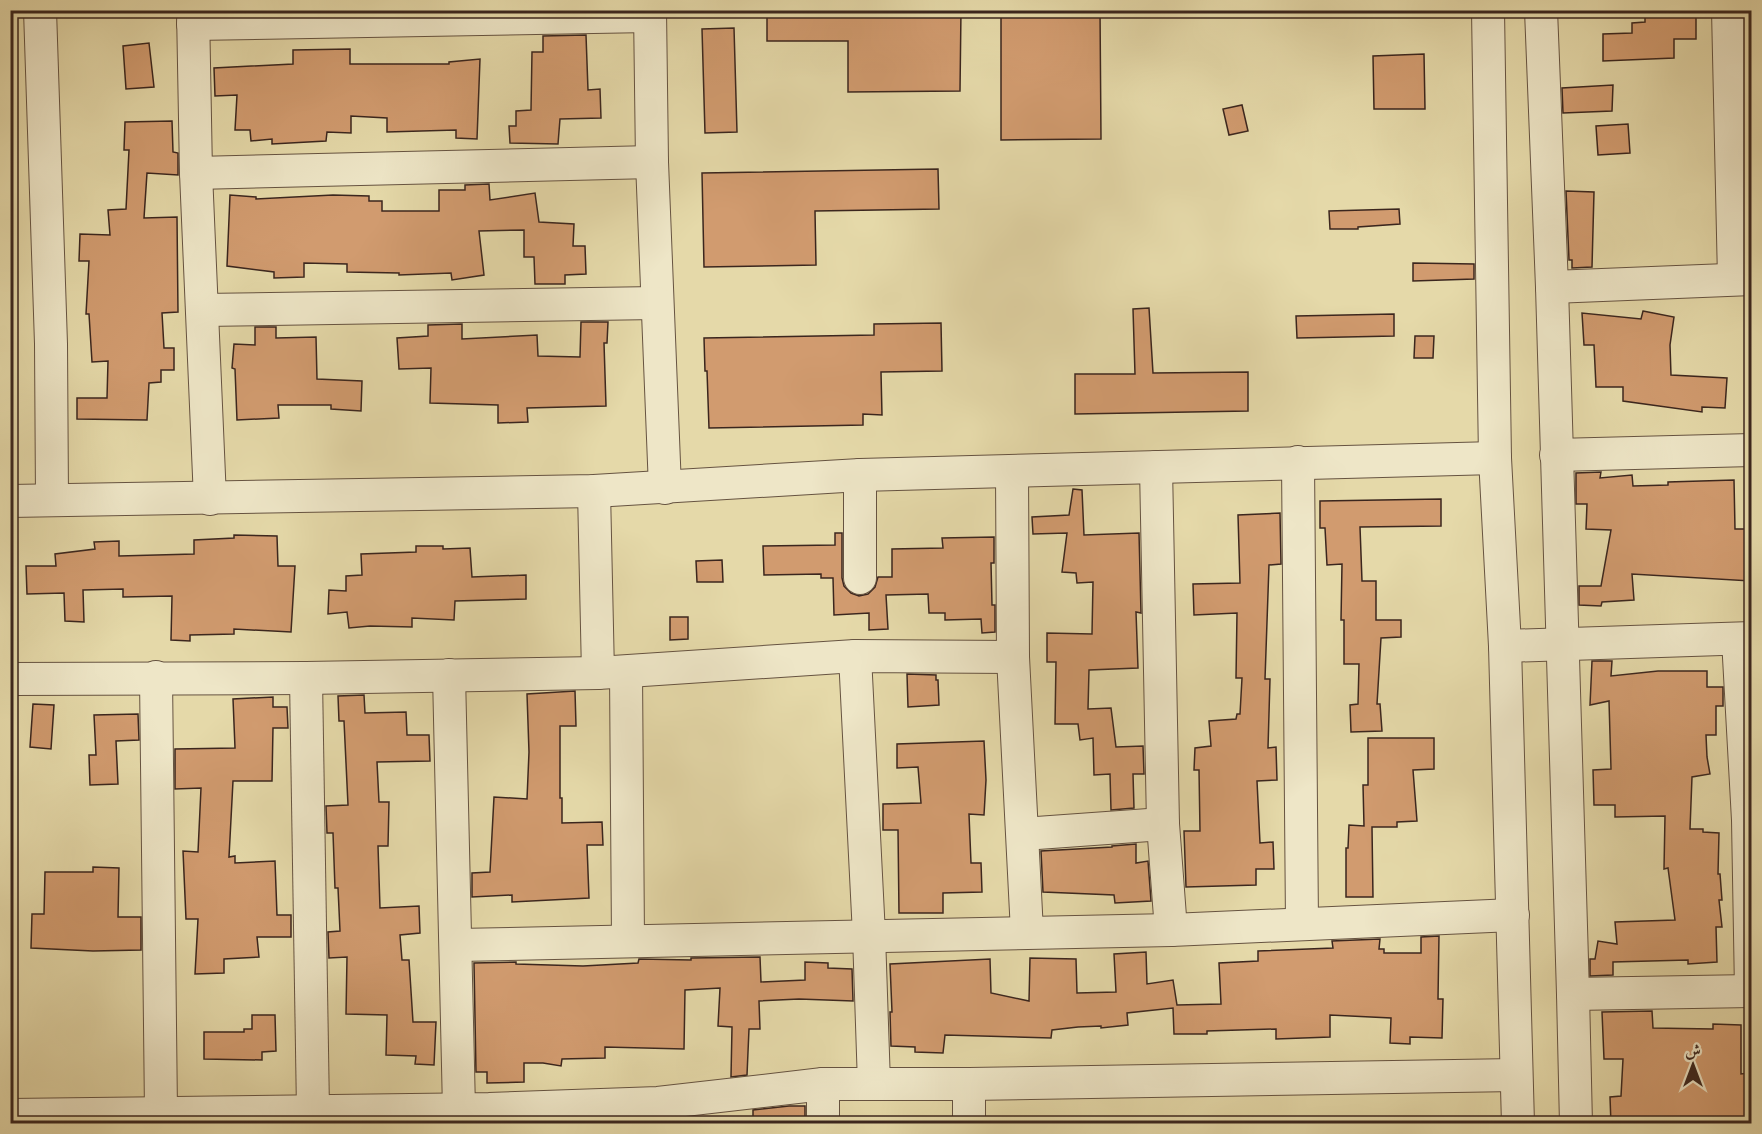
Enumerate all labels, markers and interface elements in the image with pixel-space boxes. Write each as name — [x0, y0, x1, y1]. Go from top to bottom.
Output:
north arrow — [1663, 1035, 1723, 1095]
text: ش — [1685, 1042, 1701, 1062]

